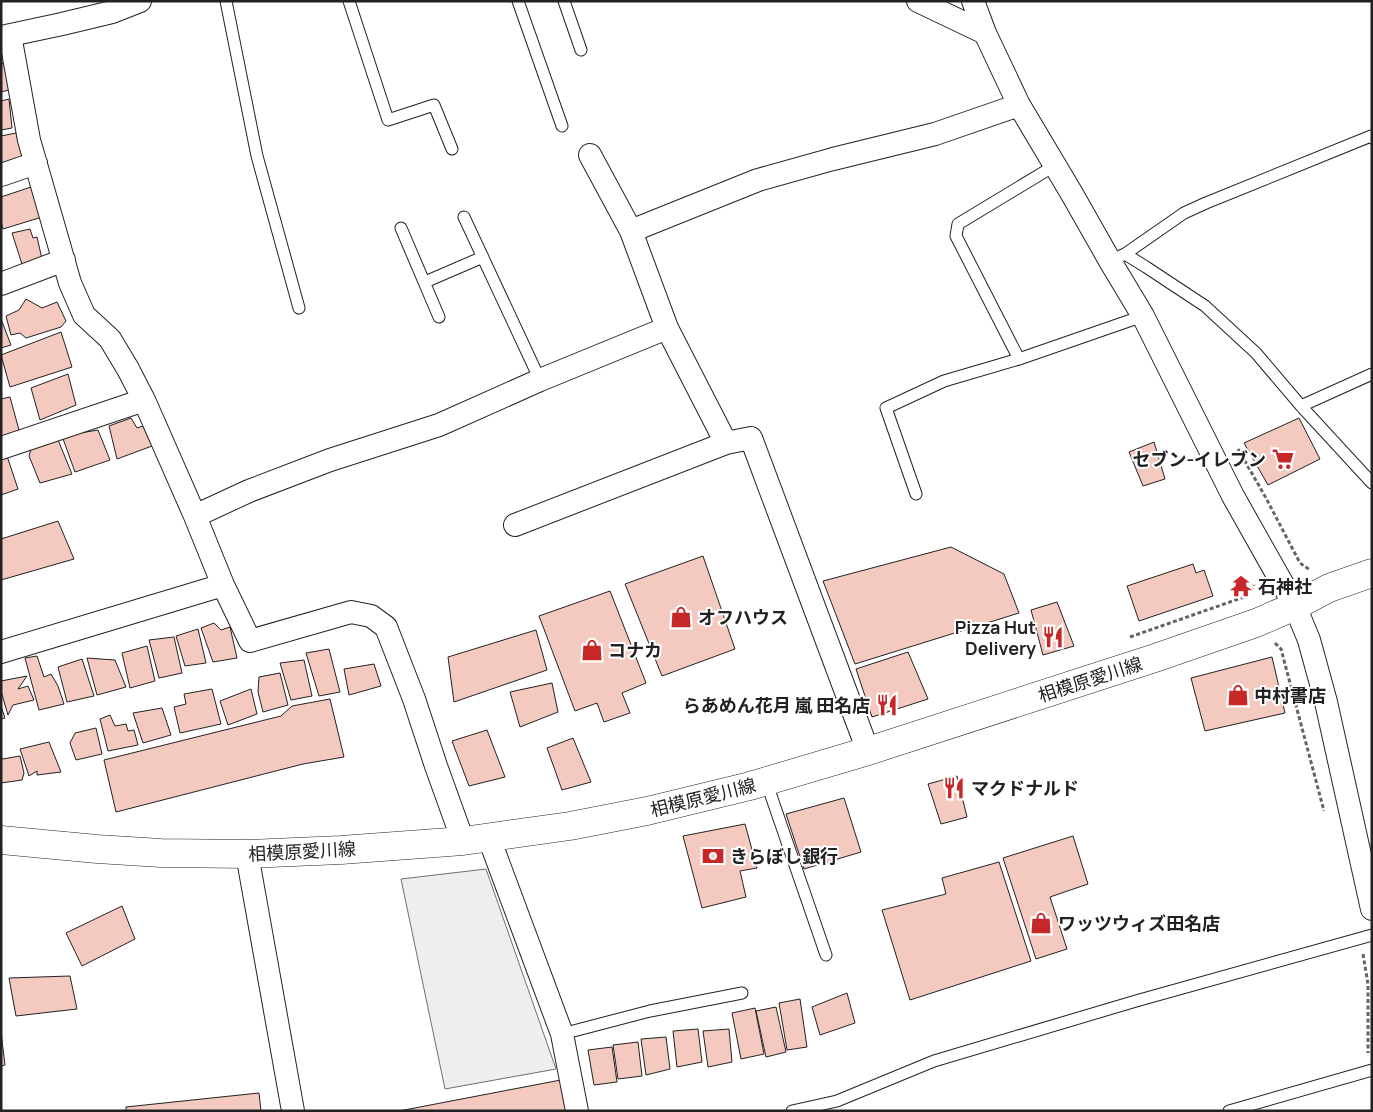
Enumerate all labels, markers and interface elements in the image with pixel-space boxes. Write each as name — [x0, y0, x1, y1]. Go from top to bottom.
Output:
supermarket icon: セブン-イレブン — [1270, 446, 1296, 472]
place label: セブン-イレブン — [1132, 447, 1266, 471]
temple icon: 石神社 — [1228, 573, 1254, 599]
place label: 石神社 — [1258, 574, 1312, 598]
shop icon: オフハウス — [668, 604, 694, 630]
place label: オフハウス — [698, 605, 788, 629]
place label: Pizza Hut Delivery — [955, 615, 1036, 660]
restaurant icon: Pizza Hut Delivery — [1040, 624, 1066, 650]
shop icon: コナカ — [579, 637, 605, 663]
place label: コナカ — [608, 638, 662, 662]
street label: 相模原愛川線 — [1035, 651, 1145, 707]
shop icon: 中村書店 — [1225, 682, 1251, 708]
place label: 中村書店 — [1254, 683, 1326, 707]
restaurant icon: らあめん花月 嵐 田名店 — [874, 692, 900, 718]
place label: らあめん花月 嵐 田名店 — [683, 693, 870, 717]
street label: 相模原愛川線 — [648, 772, 758, 822]
restaurant icon: マクドナルド — [941, 775, 967, 801]
place label: マクドナルド — [971, 776, 1079, 800]
street label: 相模原愛川線 — [247, 836, 357, 866]
bank icon: きらぼし銀行 — [700, 843, 726, 869]
place label: きらぼし銀行 — [730, 844, 838, 868]
shop icon: ワッツウィズ田名店 — [1028, 910, 1054, 936]
place label: ワッツウィズ田名店 — [1058, 911, 1220, 935]

